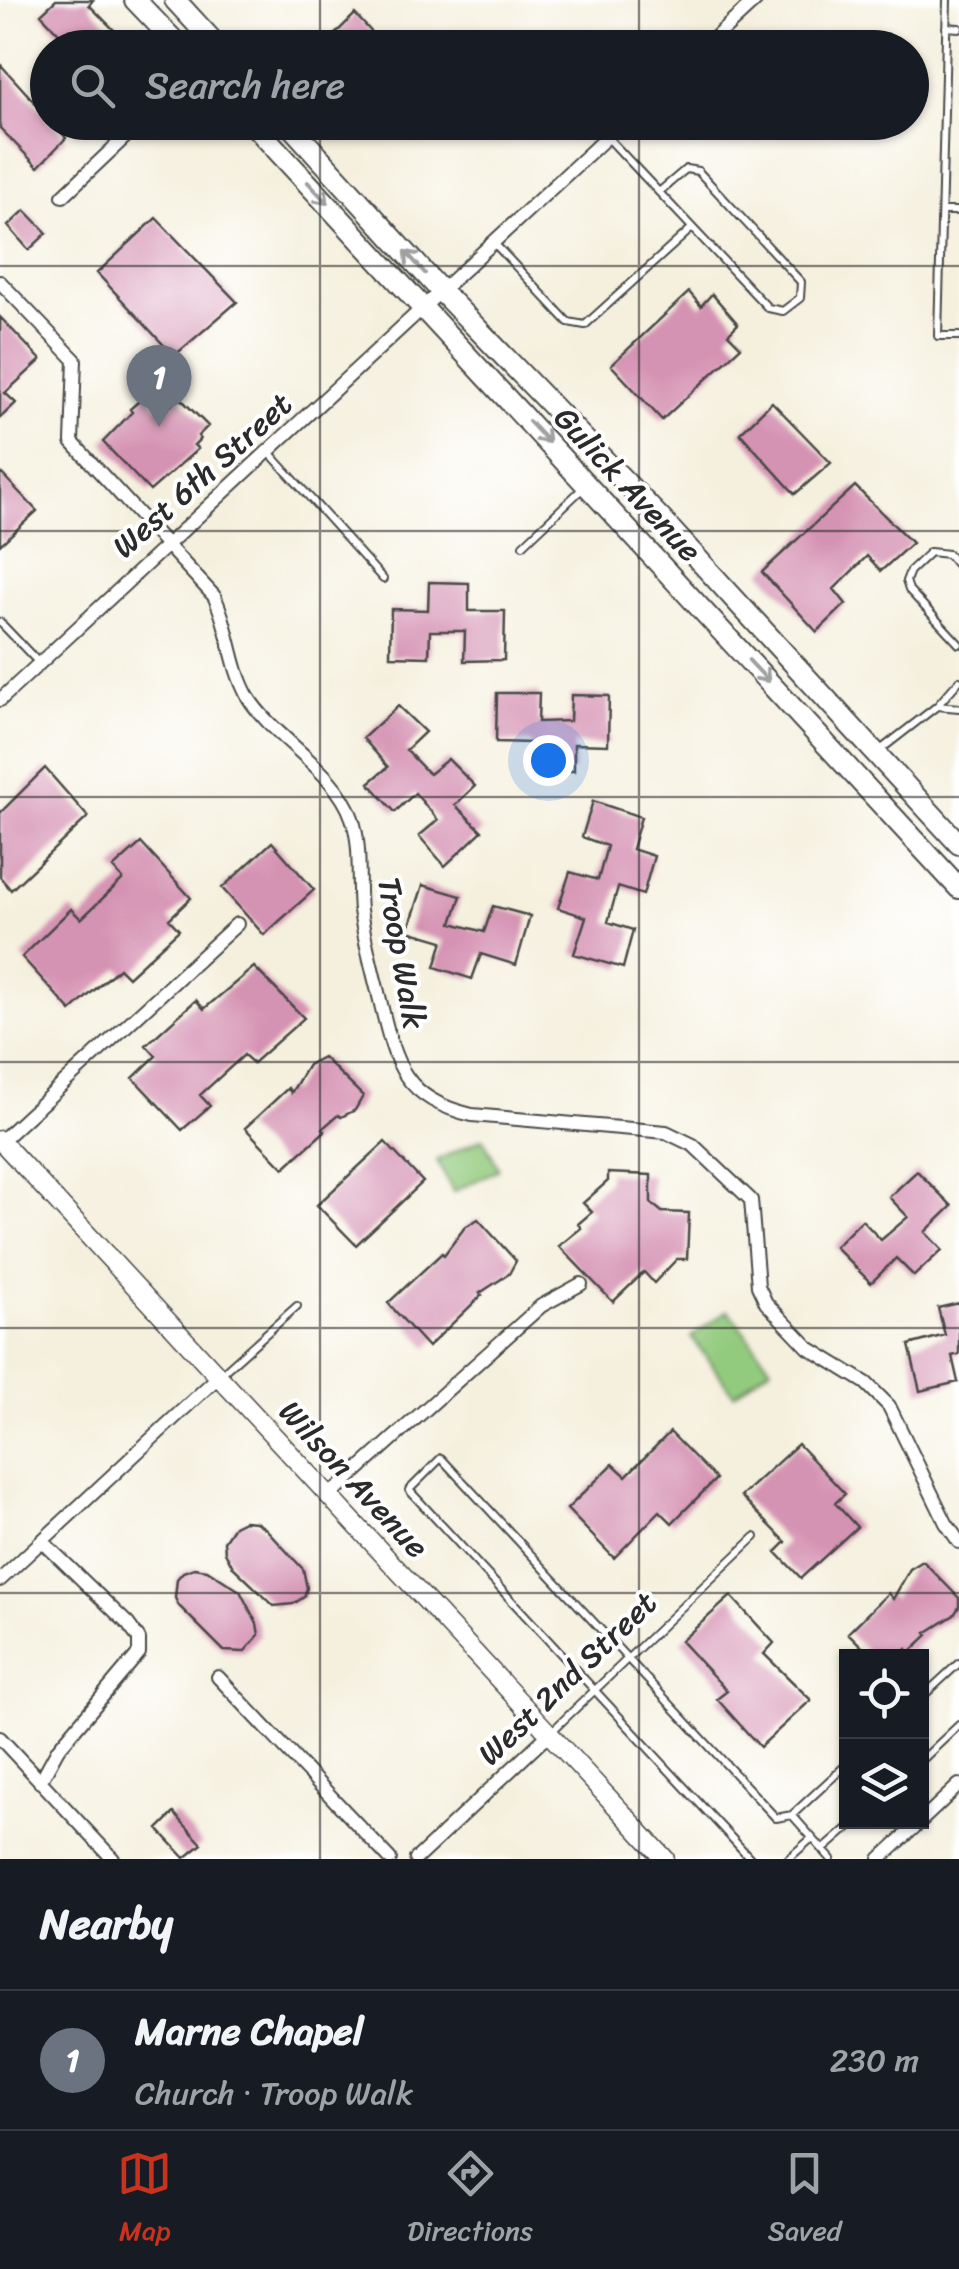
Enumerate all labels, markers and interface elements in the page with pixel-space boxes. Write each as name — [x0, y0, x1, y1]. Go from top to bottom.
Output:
search box — [30, 30, 929, 140]
text: Search here — [145, 52, 345, 119]
icon: search — [65, 58, 120, 113]
one-way arrow — [306, 181, 330, 205]
one-way arrow — [403, 250, 426, 275]
pin: 1 — [126, 344, 192, 427]
street label: West 6th Street — [98, 378, 306, 573]
street label: Gulick Avenue — [539, 392, 716, 576]
one-way arrow — [527, 419, 550, 444]
one-way arrow — [747, 658, 770, 683]
your location — [523, 735, 574, 786]
street label: Troop Walk — [360, 873, 443, 1034]
street label: Wilson Avenue — [264, 1386, 443, 1572]
street label: West 2nd Street — [464, 1577, 671, 1780]
map controls — [839, 1649, 929, 1829]
button: locate — [839, 1649, 929, 1739]
button: layers — [839, 1739, 929, 1829]
text: Nearby — [40, 1887, 173, 1961]
text: Marne Chapel — [135, 1998, 364, 2065]
text: 1 — [66, 2032, 79, 2089]
text: 230 m — [830, 2032, 919, 2089]
text: Church · Troop Walk — [135, 2065, 413, 2122]
tab: Map — [117, 2146, 172, 2255]
tab: Directions — [407, 2146, 533, 2255]
tab: Saved — [768, 2146, 842, 2255]

